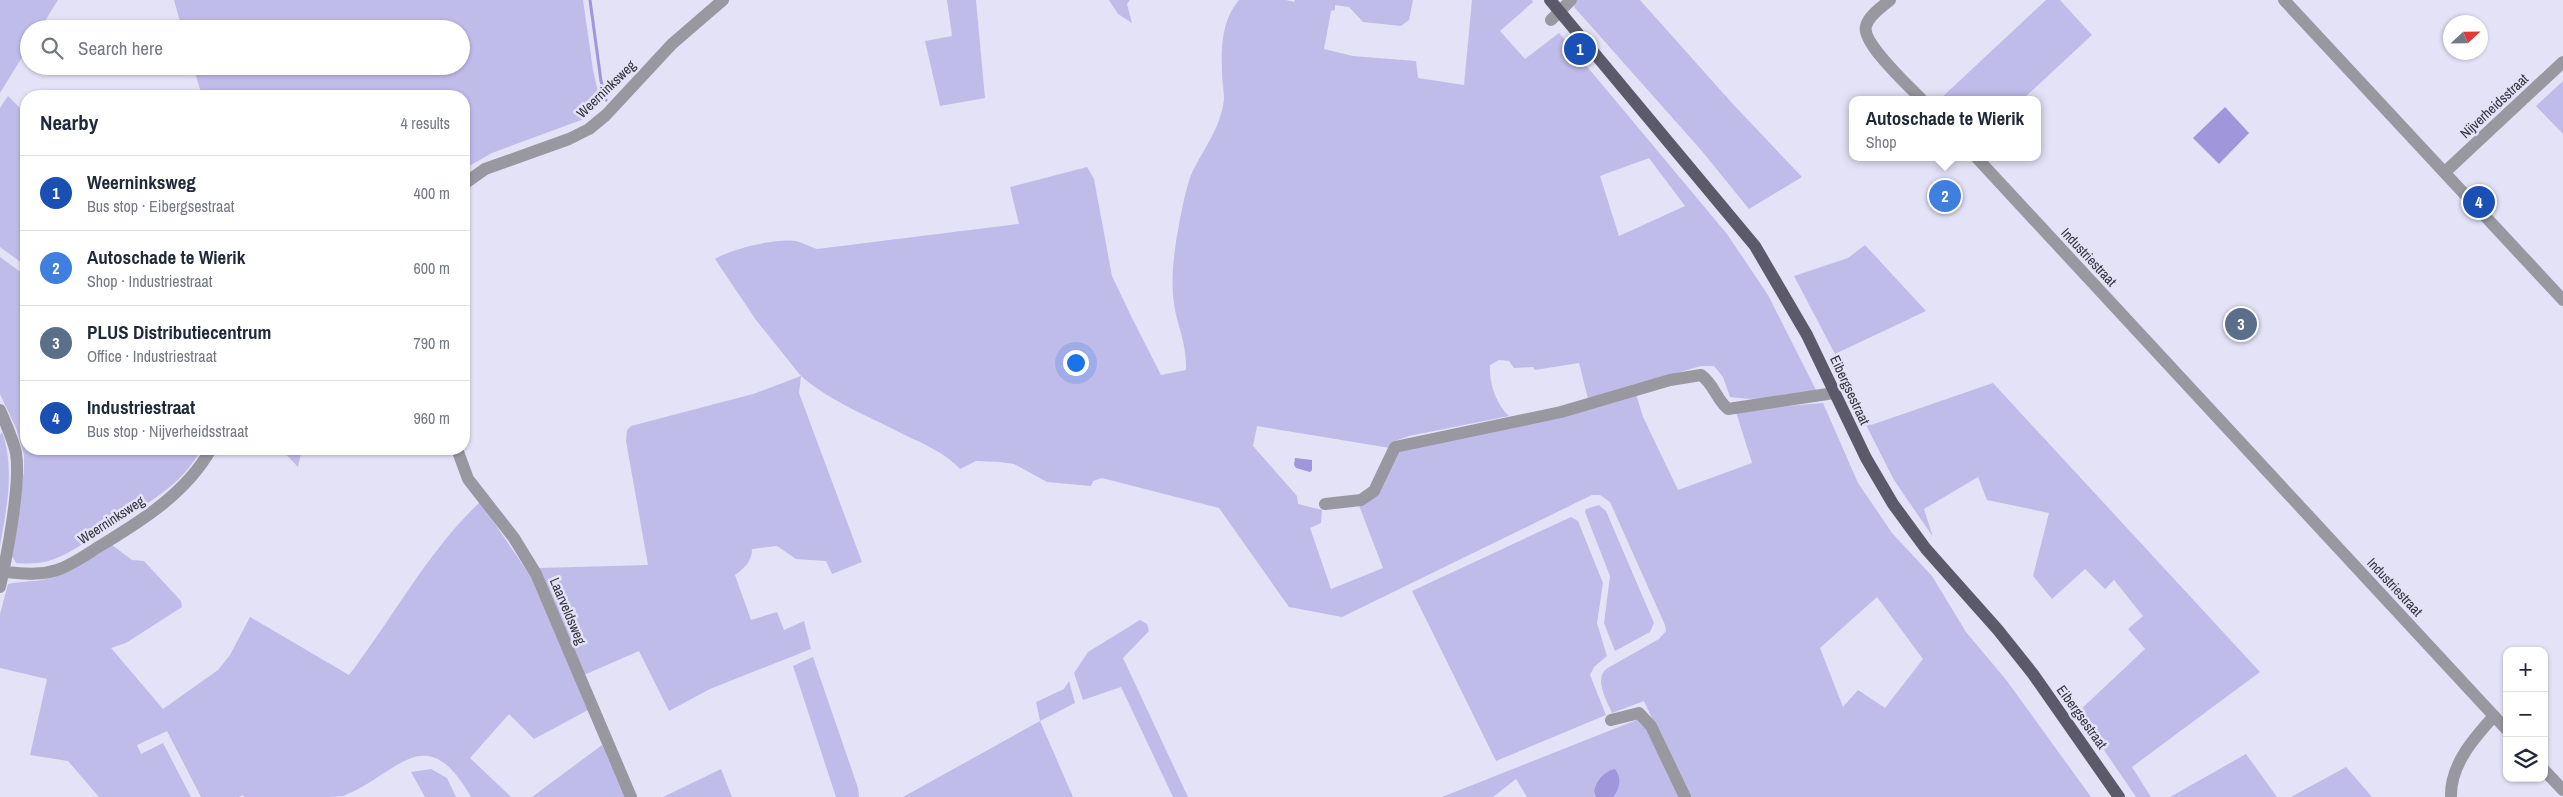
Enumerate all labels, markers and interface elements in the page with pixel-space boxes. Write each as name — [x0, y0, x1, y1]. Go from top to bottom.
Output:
north arrow — [2443, 15, 2488, 60]
search box — [20, 20, 470, 75]
pin: 1 — [1564, 30, 1596, 68]
icon: search — [38, 34, 66, 62]
text: Search here — [78, 35, 163, 61]
street label: Weerninksweg — [573, 56, 640, 122]
street label: Nijverheidsstraat — [2456, 70, 2532, 142]
popup — [1849, 96, 2041, 161]
text: Autoschade te Wierik — [1866, 105, 2024, 131]
text: Nearby — [40, 108, 98, 137]
text: 4 results — [400, 112, 450, 134]
text: Shop — [1866, 131, 1896, 153]
text: Weerninksweg — [87, 169, 196, 195]
pin: 2 — [1929, 177, 1961, 215]
text: 1 — [52, 182, 60, 204]
text: 400 m — [414, 182, 450, 204]
pin: 4 — [2463, 183, 2495, 221]
text: Bus stop · Eibergsestraat — [87, 195, 234, 217]
street label: Industriestraat — [2057, 224, 2121, 290]
text: Autoschade te Wierik — [87, 244, 245, 270]
text: 2 — [52, 257, 60, 279]
text: 600 m — [414, 257, 450, 279]
text: Shop · Industriestraat — [87, 270, 212, 292]
pin: 3 — [2225, 305, 2257, 343]
text: PLUS Distributiecentrum — [87, 319, 271, 345]
text: 3 — [52, 332, 60, 354]
text: 790 m — [414, 332, 450, 354]
text: Office · Industriestraat — [87, 345, 217, 367]
your location — [1063, 350, 1089, 376]
street label: Eibergsestraat — [1826, 352, 1874, 428]
text: Industriestraat — [87, 394, 195, 420]
text: 4 — [52, 407, 60, 429]
text: 960 m — [414, 407, 450, 429]
text: Bus stop · Nijverheidsstraat — [87, 420, 248, 442]
street label: Weerninksweg — [74, 491, 148, 548]
street label: Industriestraat — [2363, 554, 2427, 620]
street label: Laarveldsweg — [546, 575, 590, 648]
map controls — [2503, 647, 2548, 782]
button: + — [2503, 647, 2548, 692]
street label: Eibergsestraat — [2053, 682, 2111, 752]
button: − — [2503, 692, 2548, 737]
button: layers — [2503, 737, 2548, 782]

